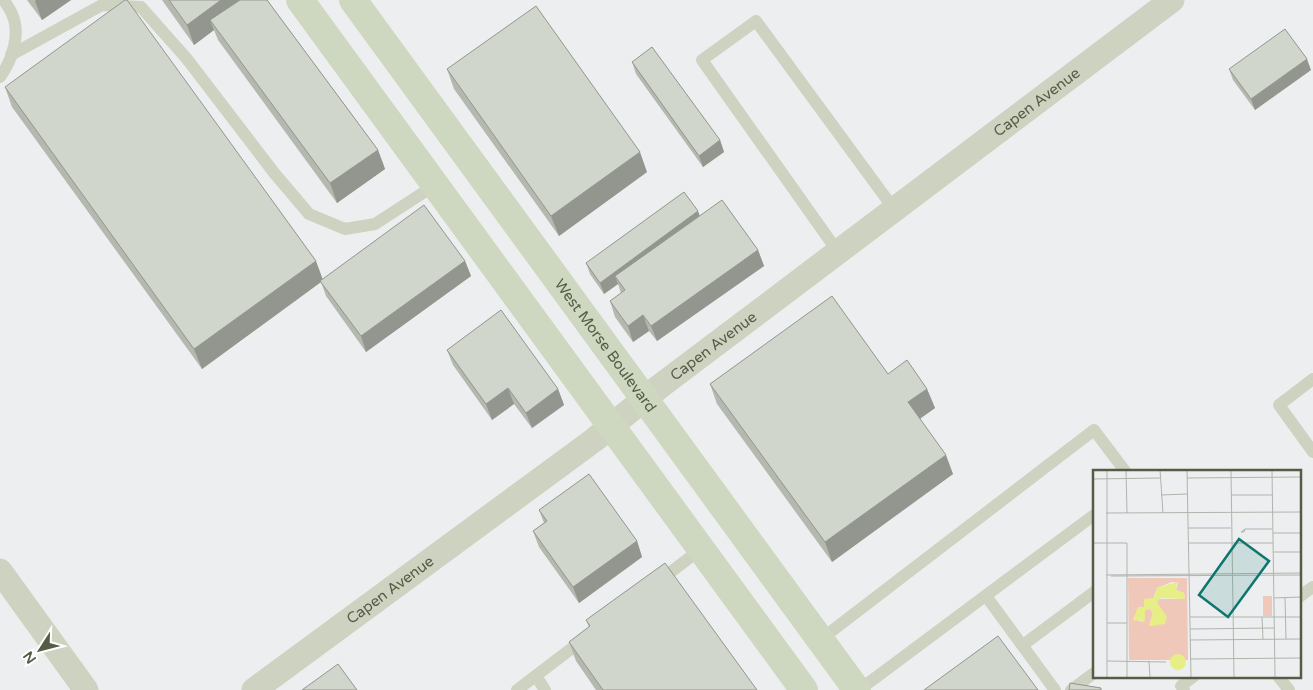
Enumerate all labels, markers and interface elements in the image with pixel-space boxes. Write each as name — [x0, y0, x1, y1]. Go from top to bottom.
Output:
street label: Capen Avenue — [990, 64, 1083, 140]
street label: West Morse Boulevard — [551, 275, 660, 416]
street label: Capen Avenue — [667, 308, 760, 384]
inset map — [1093, 470, 1300, 678]
street label: Capen Avenue — [343, 552, 437, 628]
north arrow — [15, 625, 65, 675]
text: N — [20, 648, 40, 667]

